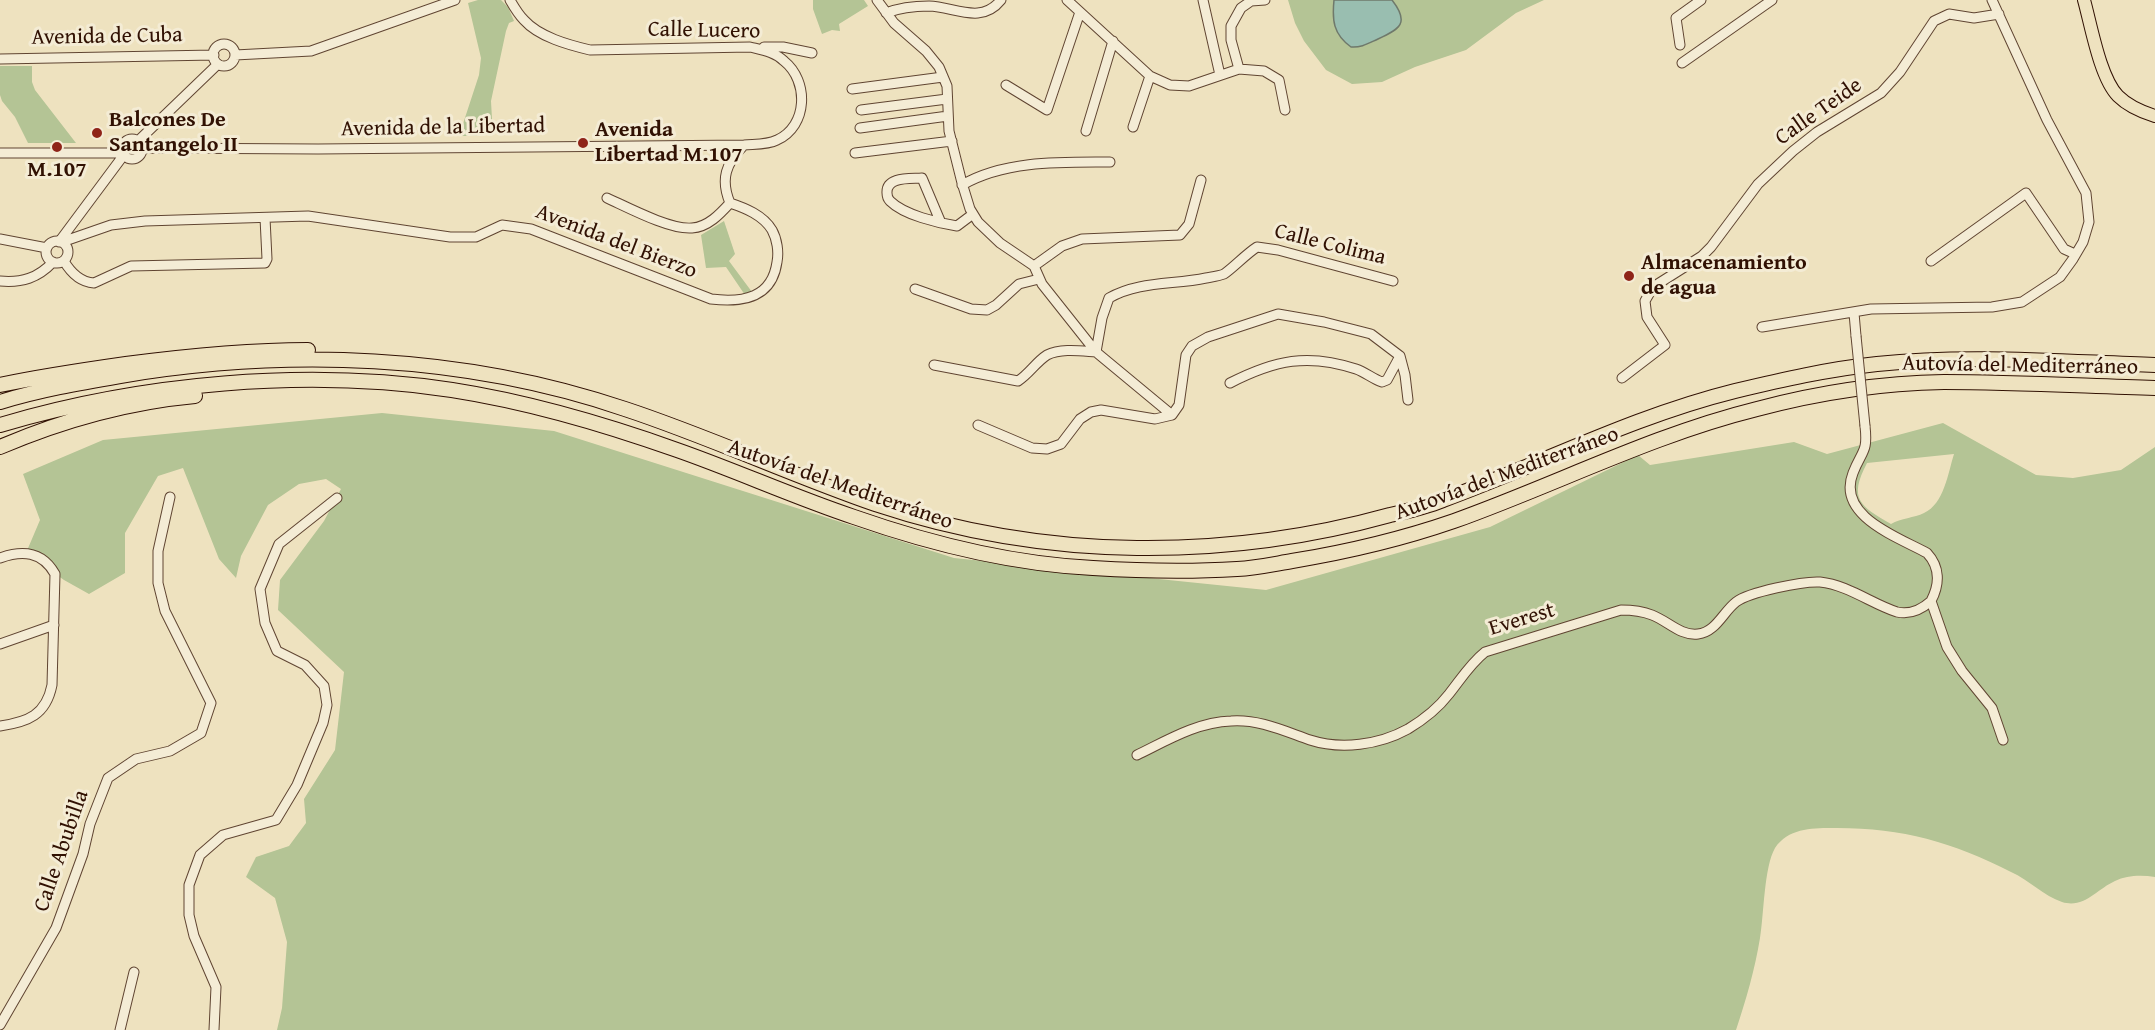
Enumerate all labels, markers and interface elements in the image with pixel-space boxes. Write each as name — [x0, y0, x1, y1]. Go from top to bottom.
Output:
street label: Calle Lucero — [648, 17, 760, 45]
street label: Avenida de Cuba — [31, 22, 183, 52]
street label: Calle Teide — [1771, 73, 1867, 151]
place label: Balcones De Santangelo II — [109, 107, 238, 158]
street label: Avenida de la Libertad — [341, 113, 545, 143]
place label: Avenida Libertad M.107 — [595, 117, 743, 168]
marker: Balcones De Santangelo II — [90, 126, 104, 140]
marker: Avenida Libertad M.107 — [576, 136, 590, 150]
marker: M.107 — [50, 140, 64, 154]
place label: M.107 — [27, 157, 87, 183]
street label: Avenida del Bierzo — [532, 199, 700, 285]
street label: Calle Colima — [1272, 218, 1388, 272]
place label: Almacenamiento de agua — [1641, 250, 1807, 302]
marker: Almacenamiento de agua — [1622, 269, 1636, 283]
street label: Autovía del Mediterráneo — [1902, 351, 2138, 381]
street label: Autovía del Mediterráneo — [1392, 421, 1622, 527]
street label: Autovía del Mediterráneo — [724, 434, 956, 536]
street label: Everest — [1486, 598, 1558, 642]
street label: Calle Abubilla — [29, 787, 95, 915]

